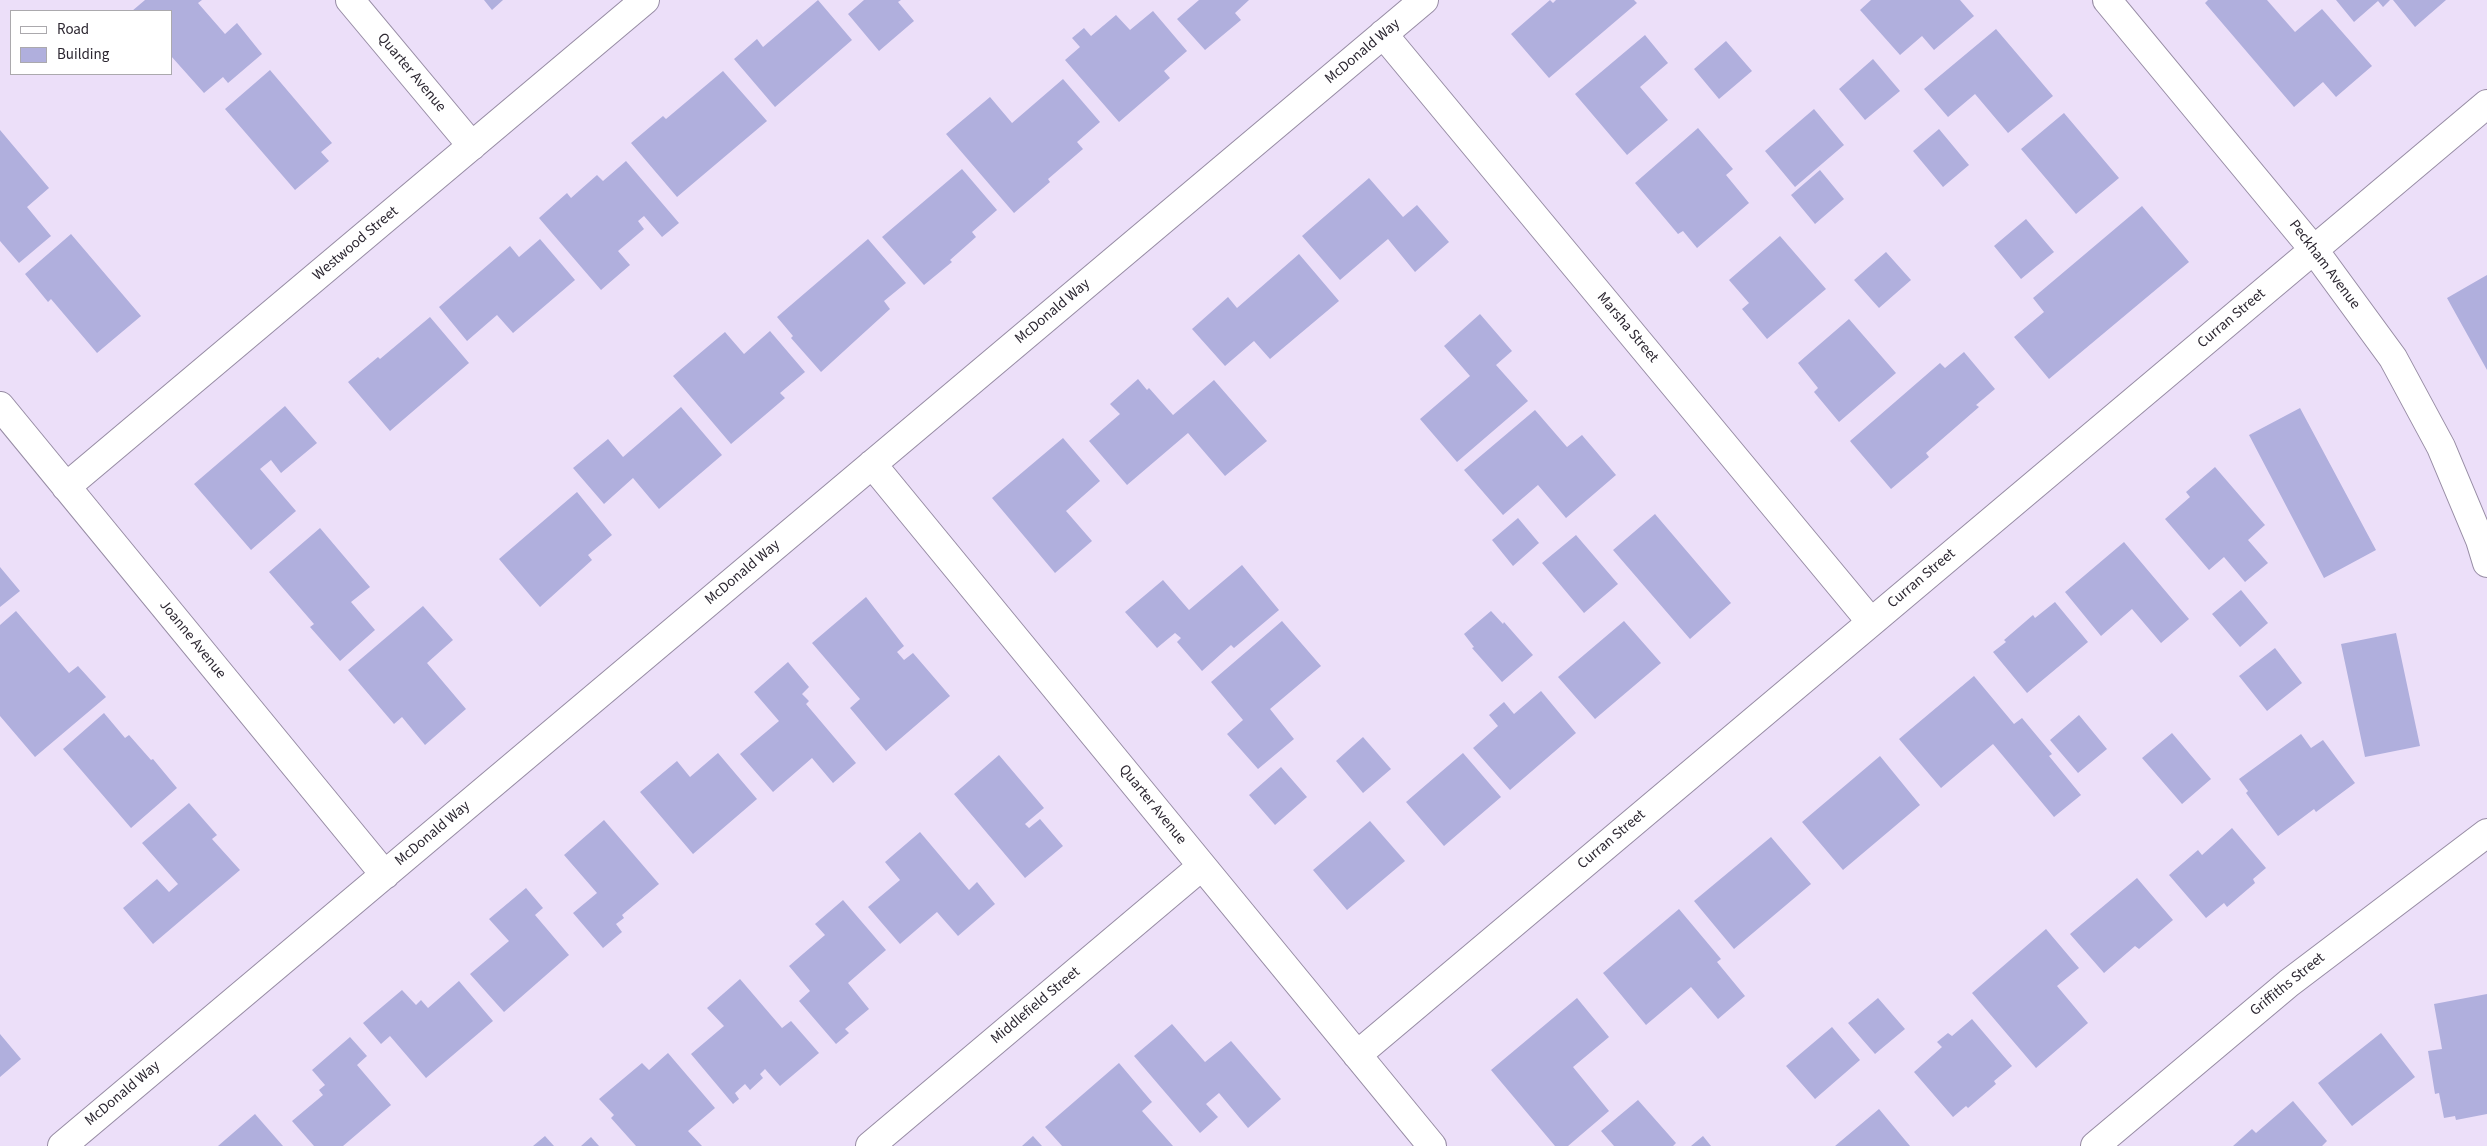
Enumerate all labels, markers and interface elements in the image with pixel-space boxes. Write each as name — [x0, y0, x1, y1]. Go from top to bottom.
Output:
legend — [10, 10, 172, 75]
street label: McDonald Way — [1322, 15, 1404, 89]
text: Road — [57, 19, 89, 40]
street label: Quarter Avenue — [373, 30, 449, 116]
text: Building — [57, 44, 109, 65]
street label: Westwood Street — [310, 203, 402, 285]
street label: Peckham Avenue — [2285, 217, 2363, 313]
street label: McDonald Way — [1012, 275, 1094, 349]
street label: Curran Street — [2194, 285, 2270, 353]
street label: Marsha Street — [1592, 289, 1662, 367]
street label: McDonald Way — [702, 536, 784, 610]
street label: Curran Street — [1884, 545, 1960, 613]
street label: Joanne Avenue — [155, 597, 229, 683]
street label: Quarter Avenue — [1114, 761, 1190, 849]
street label: McDonald Way — [392, 797, 474, 871]
street label: Curran Street — [1574, 806, 1650, 874]
street label: Griffiths Street — [2247, 950, 2329, 1020]
street label: Middlefield Street — [988, 964, 1084, 1048]
street label: McDonald Way — [82, 1057, 164, 1131]

